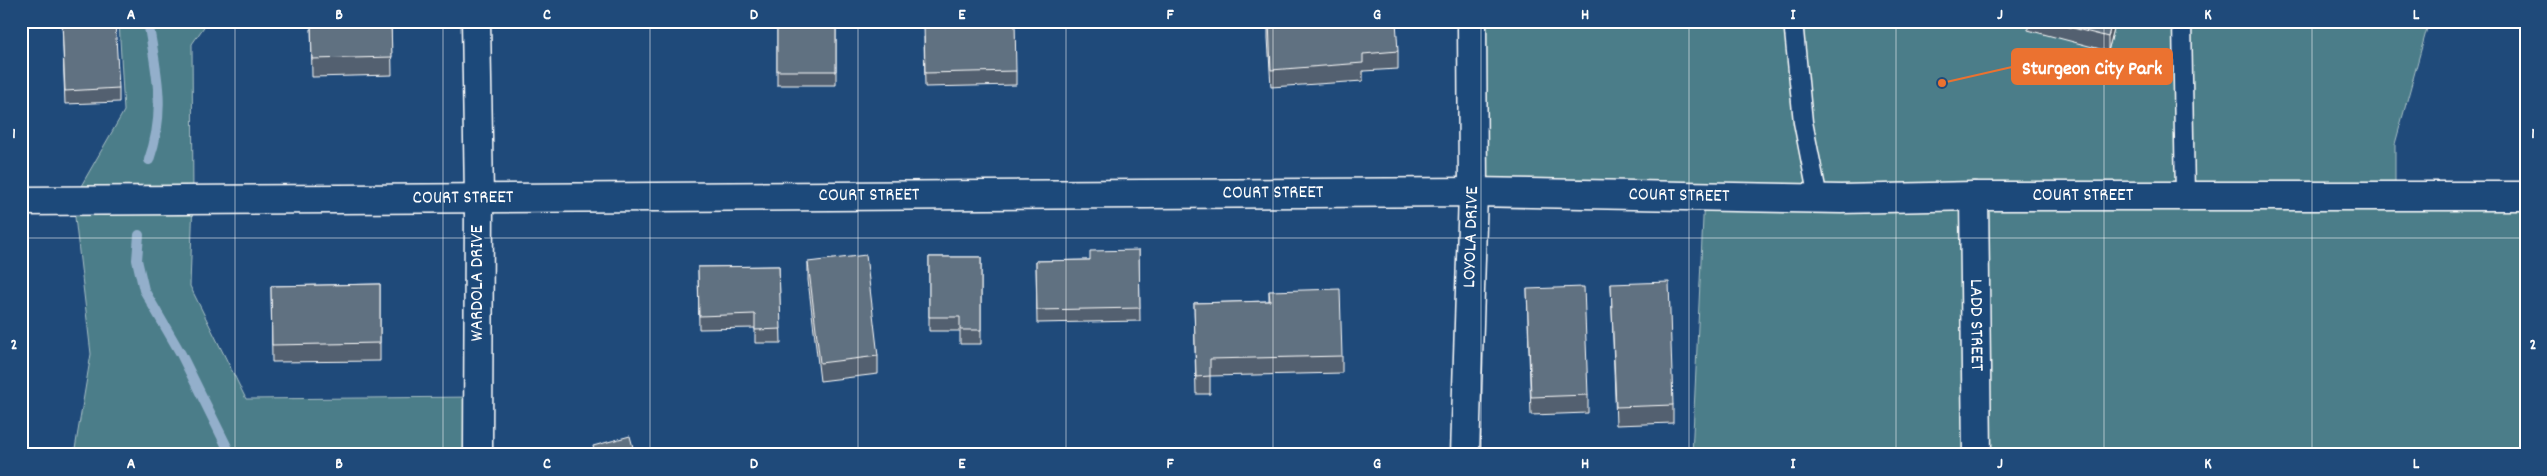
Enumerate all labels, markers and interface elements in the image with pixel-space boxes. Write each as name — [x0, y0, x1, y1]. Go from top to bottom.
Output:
text: A — [127, 4, 136, 27]
text: B — [335, 4, 343, 27]
text: C — [543, 4, 551, 27]
text: D — [750, 4, 759, 27]
text: E — [958, 4, 966, 27]
text: F — [1166, 4, 1174, 27]
text: G — [1373, 4, 1381, 27]
text: H — [1581, 4, 1589, 27]
text: I — [1791, 4, 1797, 27]
text: J — [1997, 4, 2003, 27]
text: K — [2204, 4, 2212, 27]
text: L — [2413, 4, 2420, 27]
callout: Sturgeon City Park — [2012, 49, 2172, 84]
text: Sturgeon City Park — [2022, 56, 2162, 84]
text: 1 — [12, 123, 16, 146]
text: 1 — [2531, 123, 2535, 146]
street label: COURT STREET — [1222, 179, 1324, 207]
street label: COURT STREET — [1628, 181, 1730, 210]
street label: COURT STREET — [818, 182, 920, 210]
street label: COURT STREET — [2032, 183, 2134, 210]
street label: COURT STREET — [412, 184, 514, 212]
street label: LOYOLA DRIVE — [1457, 186, 1487, 288]
street label: WARDOLA DRIVE — [465, 224, 492, 341]
street label: LADD STREET — [1961, 279, 1990, 372]
text: 2 — [11, 334, 18, 357]
text: 2 — [2530, 334, 2537, 357]
text: A — [127, 453, 136, 476]
text: B — [335, 453, 343, 476]
text: C — [543, 453, 551, 476]
text: D — [750, 453, 759, 476]
text: E — [958, 453, 966, 476]
text: F — [1166, 453, 1174, 476]
text: G — [1373, 453, 1381, 476]
text: H — [1581, 453, 1589, 476]
text: I — [1791, 453, 1797, 476]
text: J — [1997, 453, 2003, 476]
text: K — [2204, 453, 2212, 476]
text: L — [2413, 453, 2420, 476]

